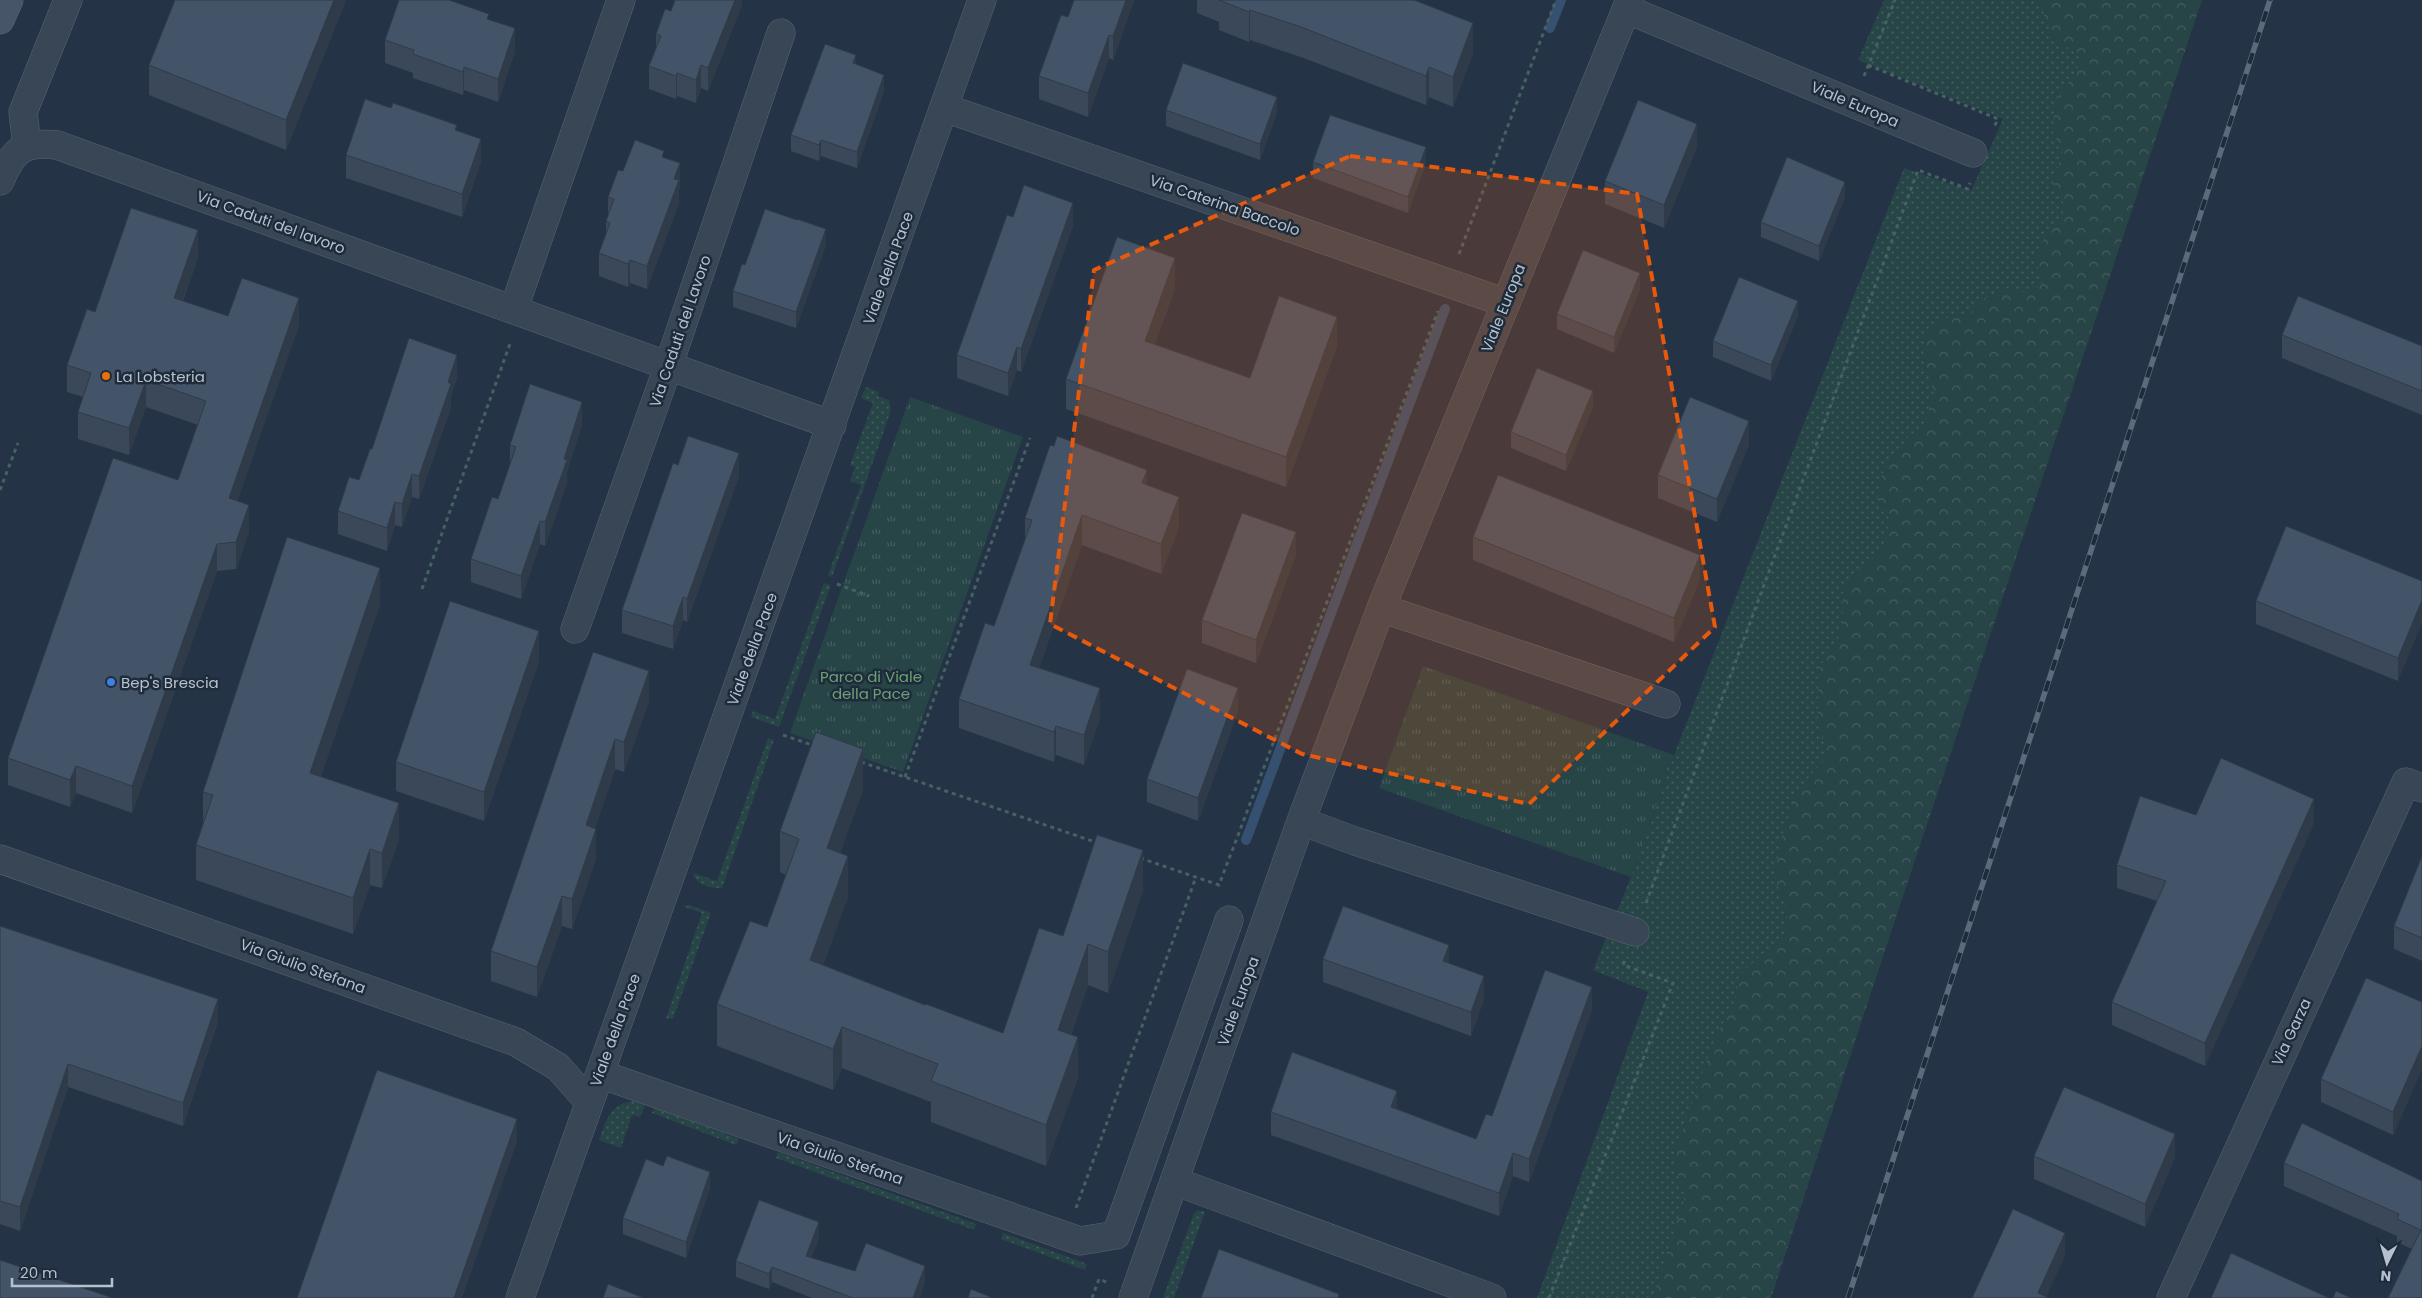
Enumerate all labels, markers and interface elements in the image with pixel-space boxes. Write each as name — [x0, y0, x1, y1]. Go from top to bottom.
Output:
street label: Viale Europa — [1808, 76, 1902, 132]
street label: Via Caterina Baccolo — [1147, 169, 1303, 241]
street label: Via Caduti del lavoro — [194, 185, 348, 259]
street label: Viale della Pace — [858, 208, 918, 328]
street label: Via Caduti del Lavoro — [644, 252, 716, 410]
street label: Viale Europa — [1476, 261, 1530, 355]
place label: La Lobsteria — [116, 366, 205, 387]
marker: La Lobsteria — [100, 370, 112, 382]
street label: Viale della Pace — [722, 589, 782, 709]
park label: Parco di Viale della Pace — [820, 666, 922, 704]
place label: Bep's Brescia — [121, 672, 219, 693]
marker: Bep's Brescia — [105, 676, 117, 688]
street label: Via Giulio Stefana — [237, 934, 369, 998]
street label: Viale Europa — [1212, 953, 1264, 1049]
street label: Viale della Pace — [585, 970, 645, 1090]
street label: Via Garza — [2266, 995, 2316, 1069]
street label: Via Giulio Stefana — [774, 1127, 906, 1189]
north arrow — [2362, 1238, 2412, 1288]
scale bar — [12, 1256, 112, 1288]
text: 20 m — [20, 1262, 58, 1283]
text: N — [2380, 1266, 2392, 1286]

